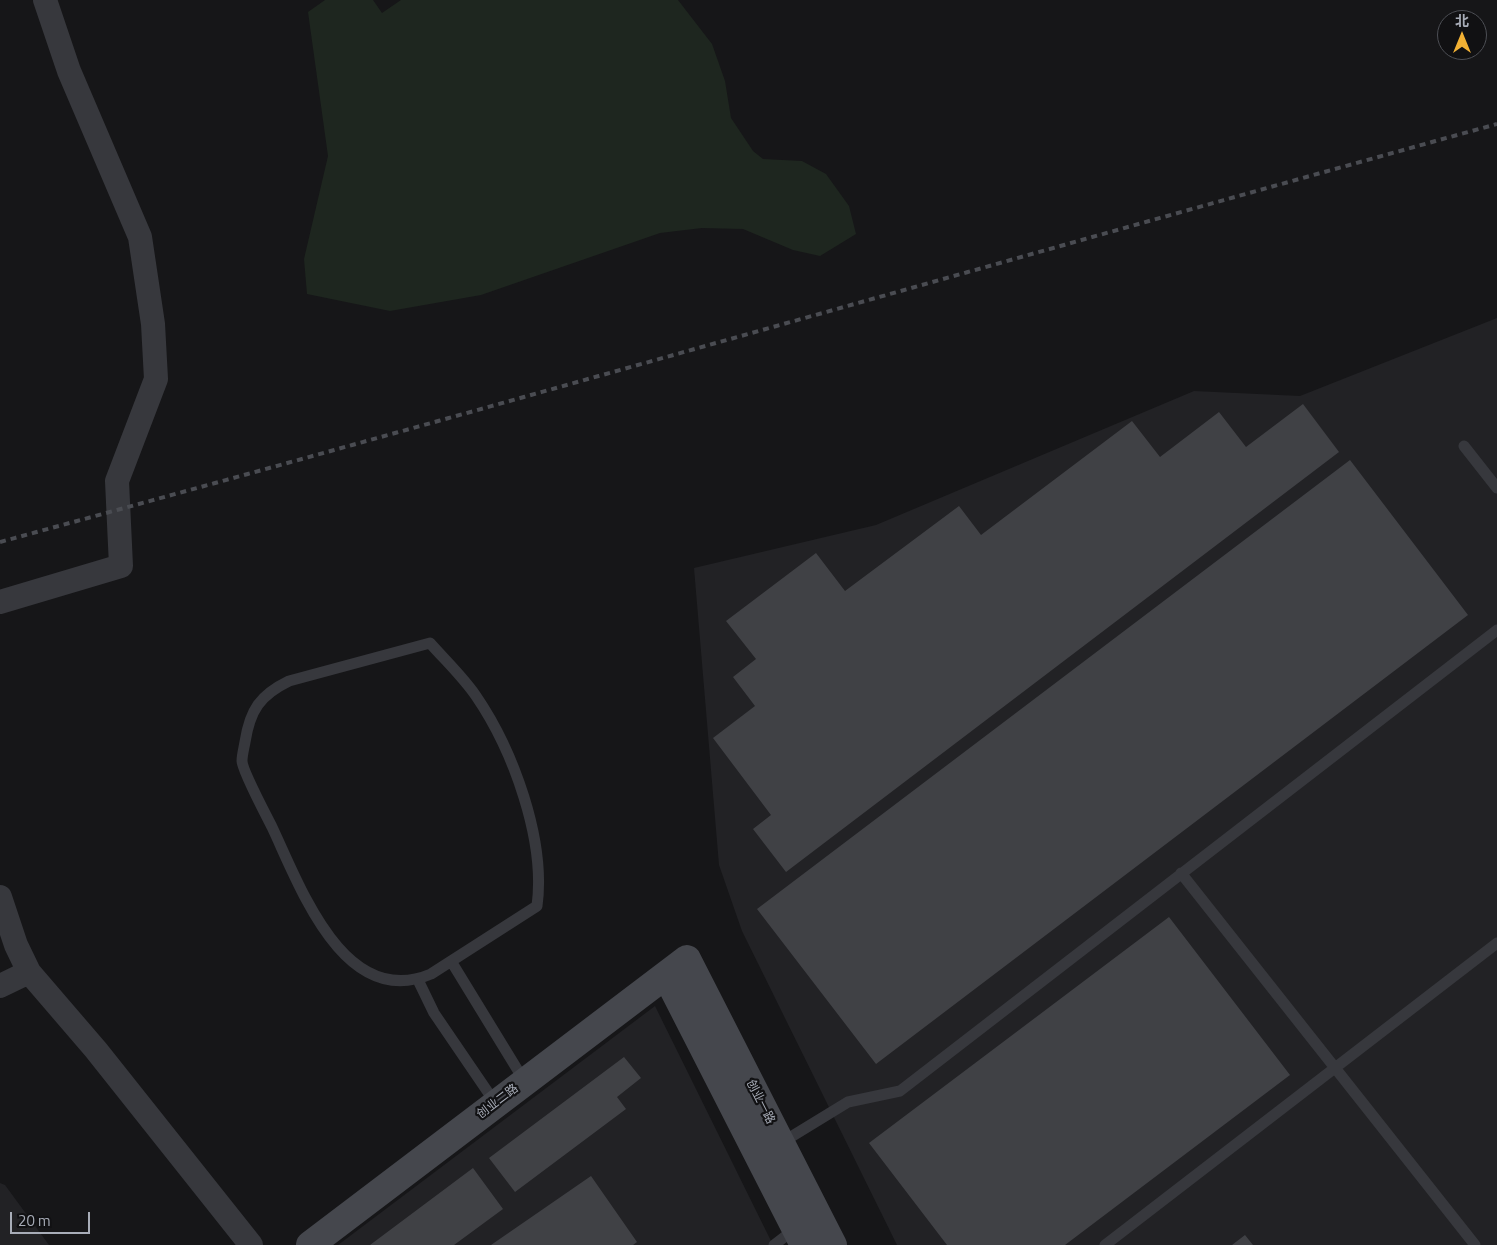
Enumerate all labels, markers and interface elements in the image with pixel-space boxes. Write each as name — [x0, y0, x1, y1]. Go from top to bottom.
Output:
north arrow — [1437, 10, 1487, 60]
text: 北 — [1455, 10, 1469, 31]
street label: 创业一路 — [743, 1077, 777, 1127]
street label: 创业二路 — [474, 1082, 522, 1122]
scale bar — [12, 1202, 92, 1234]
text: 20 m — [18, 1209, 51, 1232]

